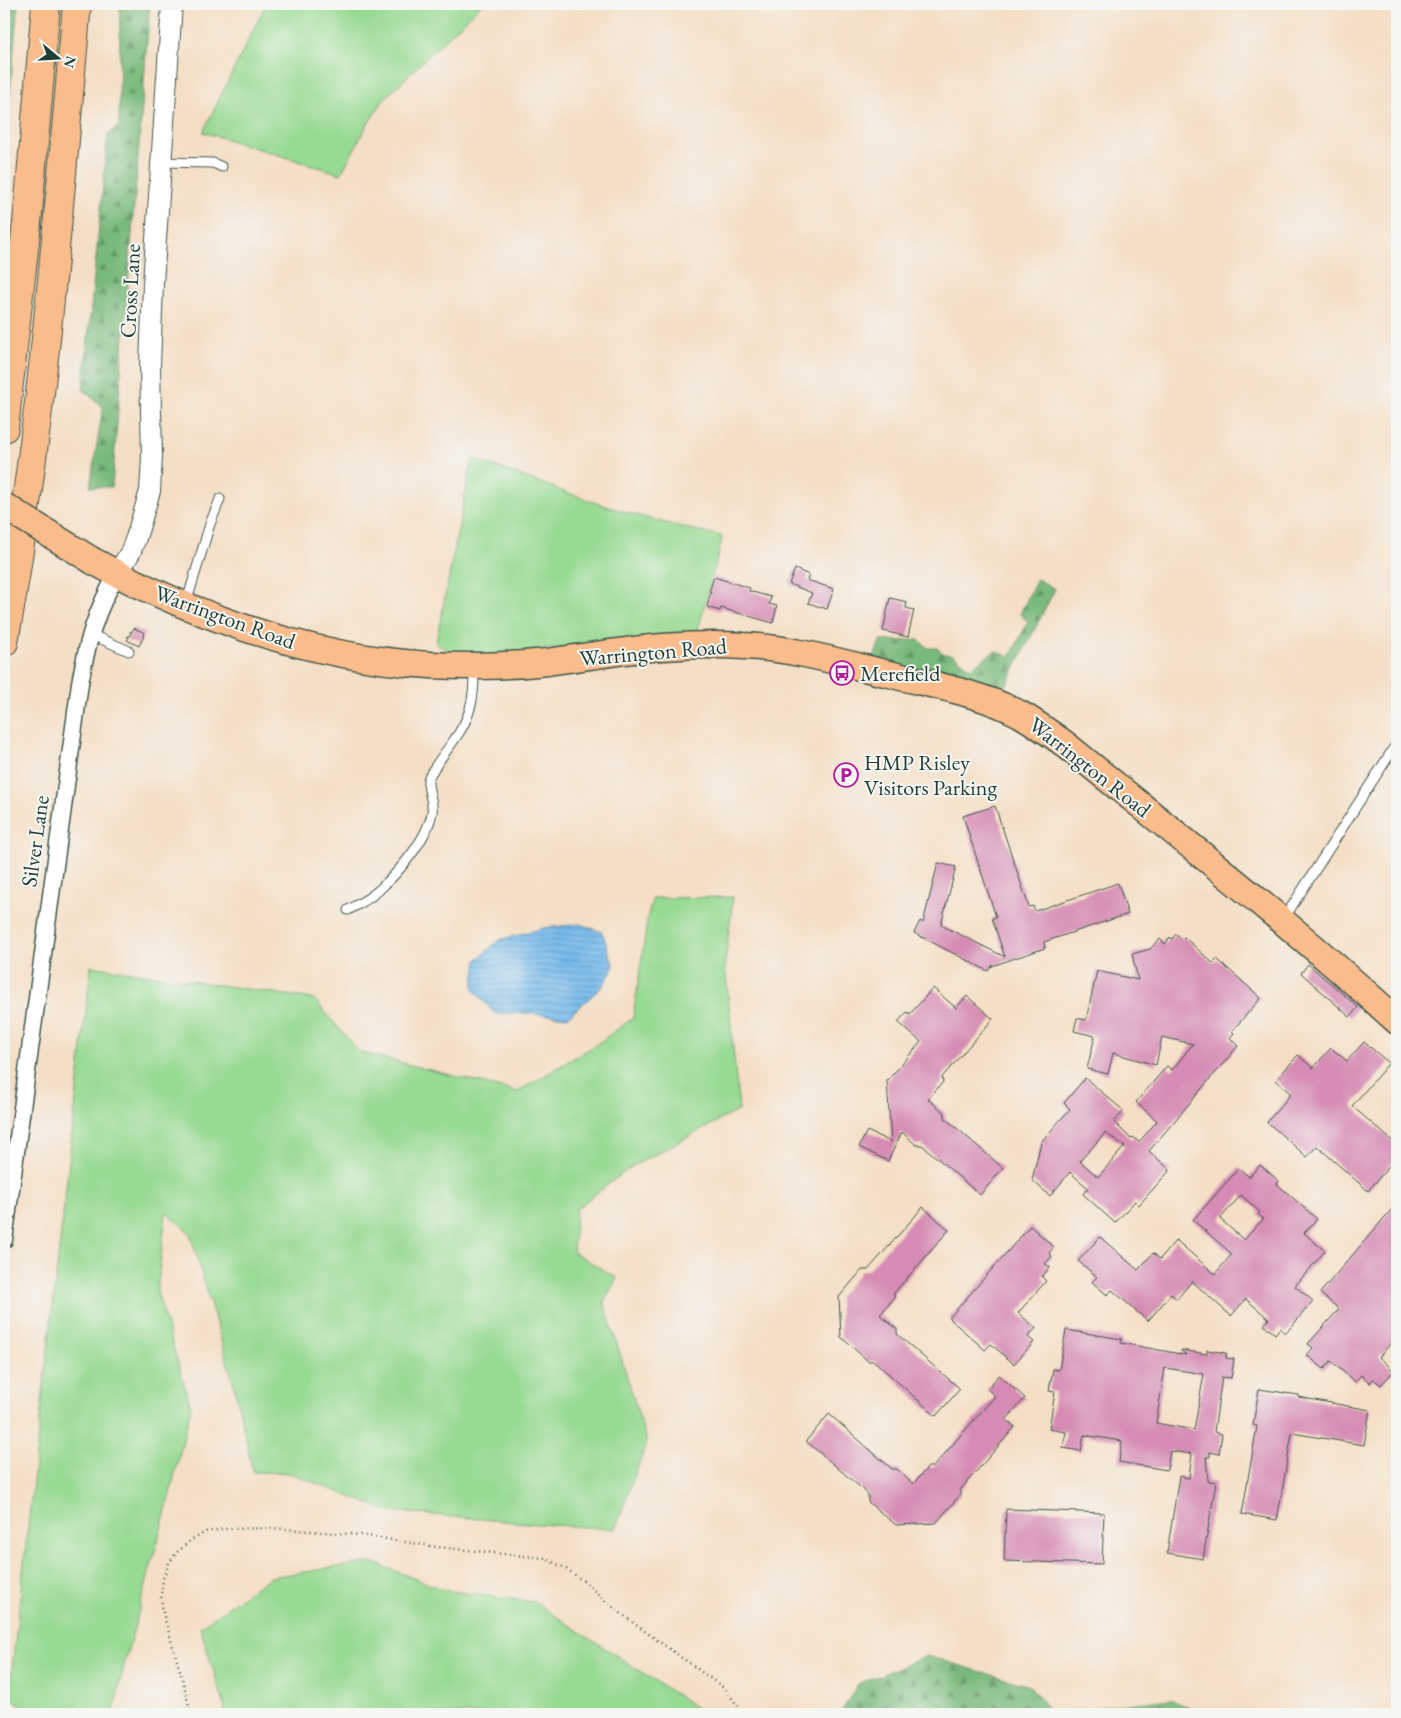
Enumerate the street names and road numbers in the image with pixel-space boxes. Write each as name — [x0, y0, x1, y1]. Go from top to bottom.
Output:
street label: Cross Lane — [113, 243, 147, 339]
street label: Warrington Road — [151, 578, 300, 656]
street label: Warrington Road — [578, 631, 729, 673]
street label: Warrington Road — [1023, 710, 1158, 824]
street label: Silver Lane — [14, 793, 56, 889]

